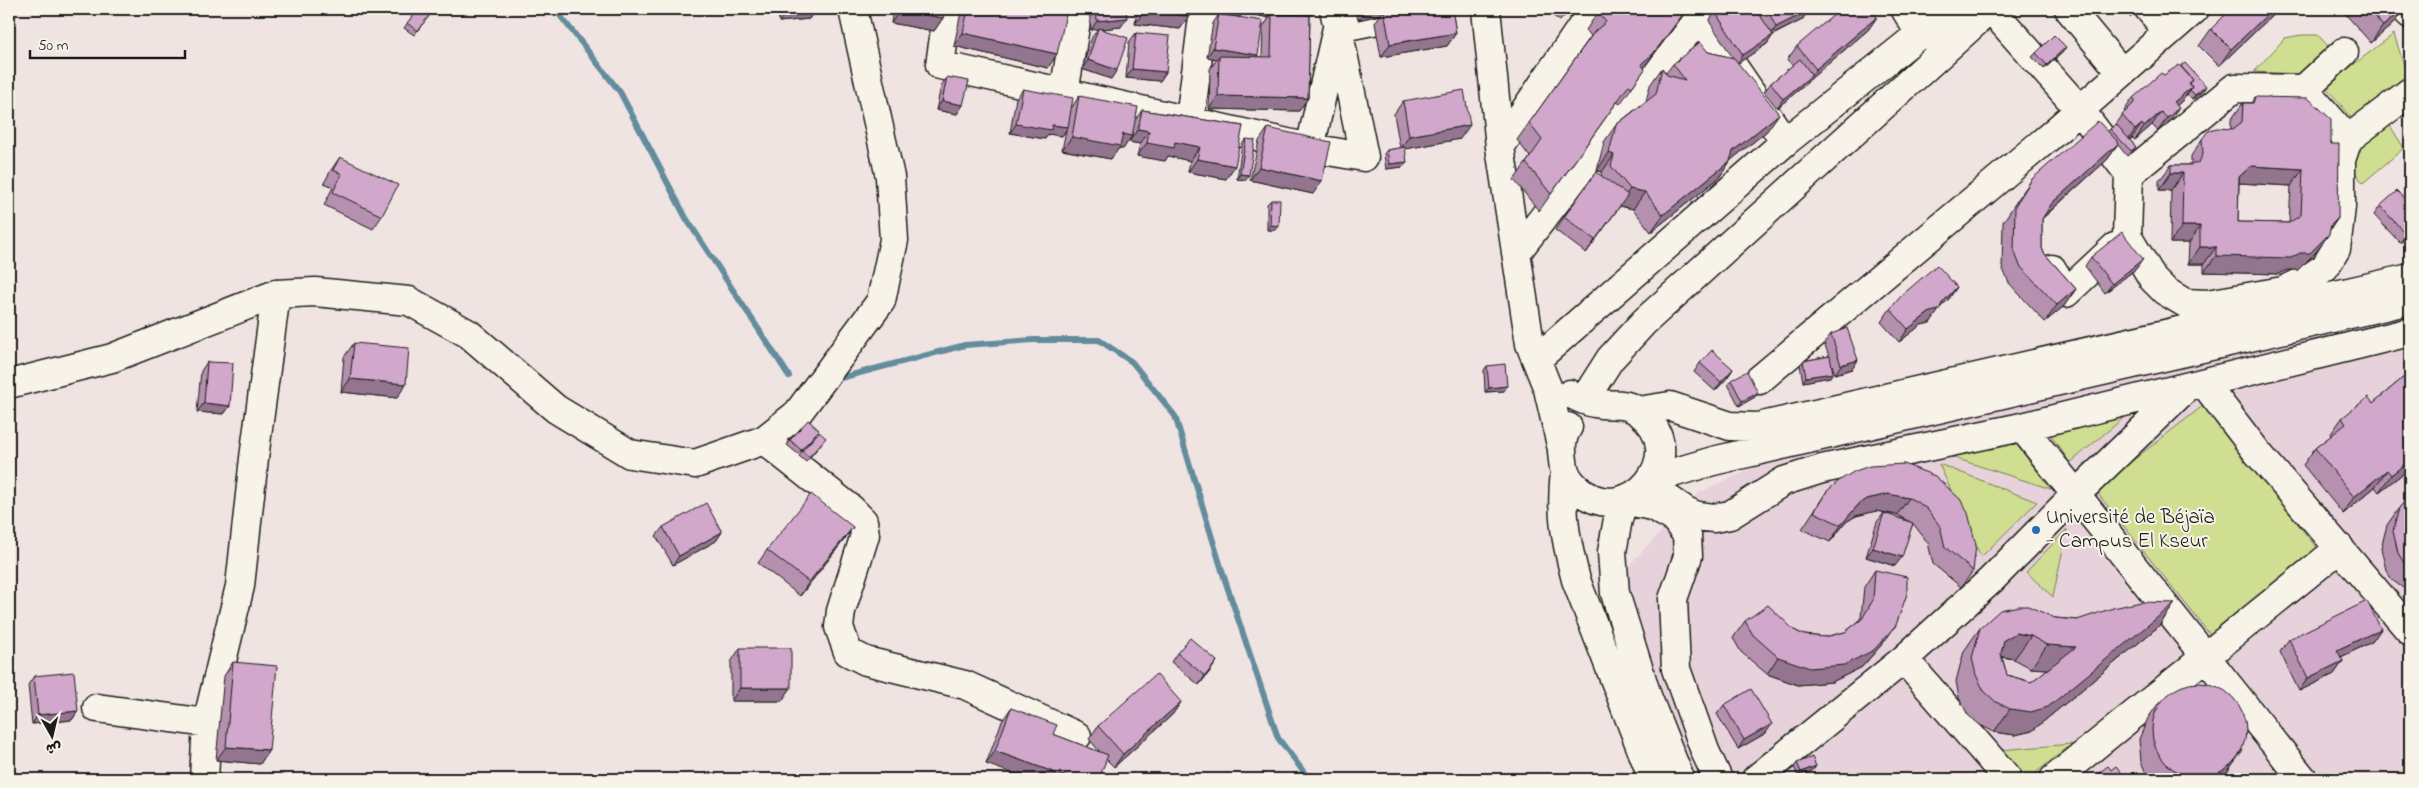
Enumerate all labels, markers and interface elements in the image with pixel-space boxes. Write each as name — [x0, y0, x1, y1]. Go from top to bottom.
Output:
scale bar — [30, 28, 185, 60]
text: 50 m — [38, 35, 69, 57]
place label: Université de Béjaïa - Campus El Kseur — [2046, 503, 2215, 557]
marker: Université de Béjaïa - Campus El Kseur — [2030, 524, 2042, 536]
north arrow — [28, 710, 78, 760]
text: ش — [45, 736, 63, 759]

